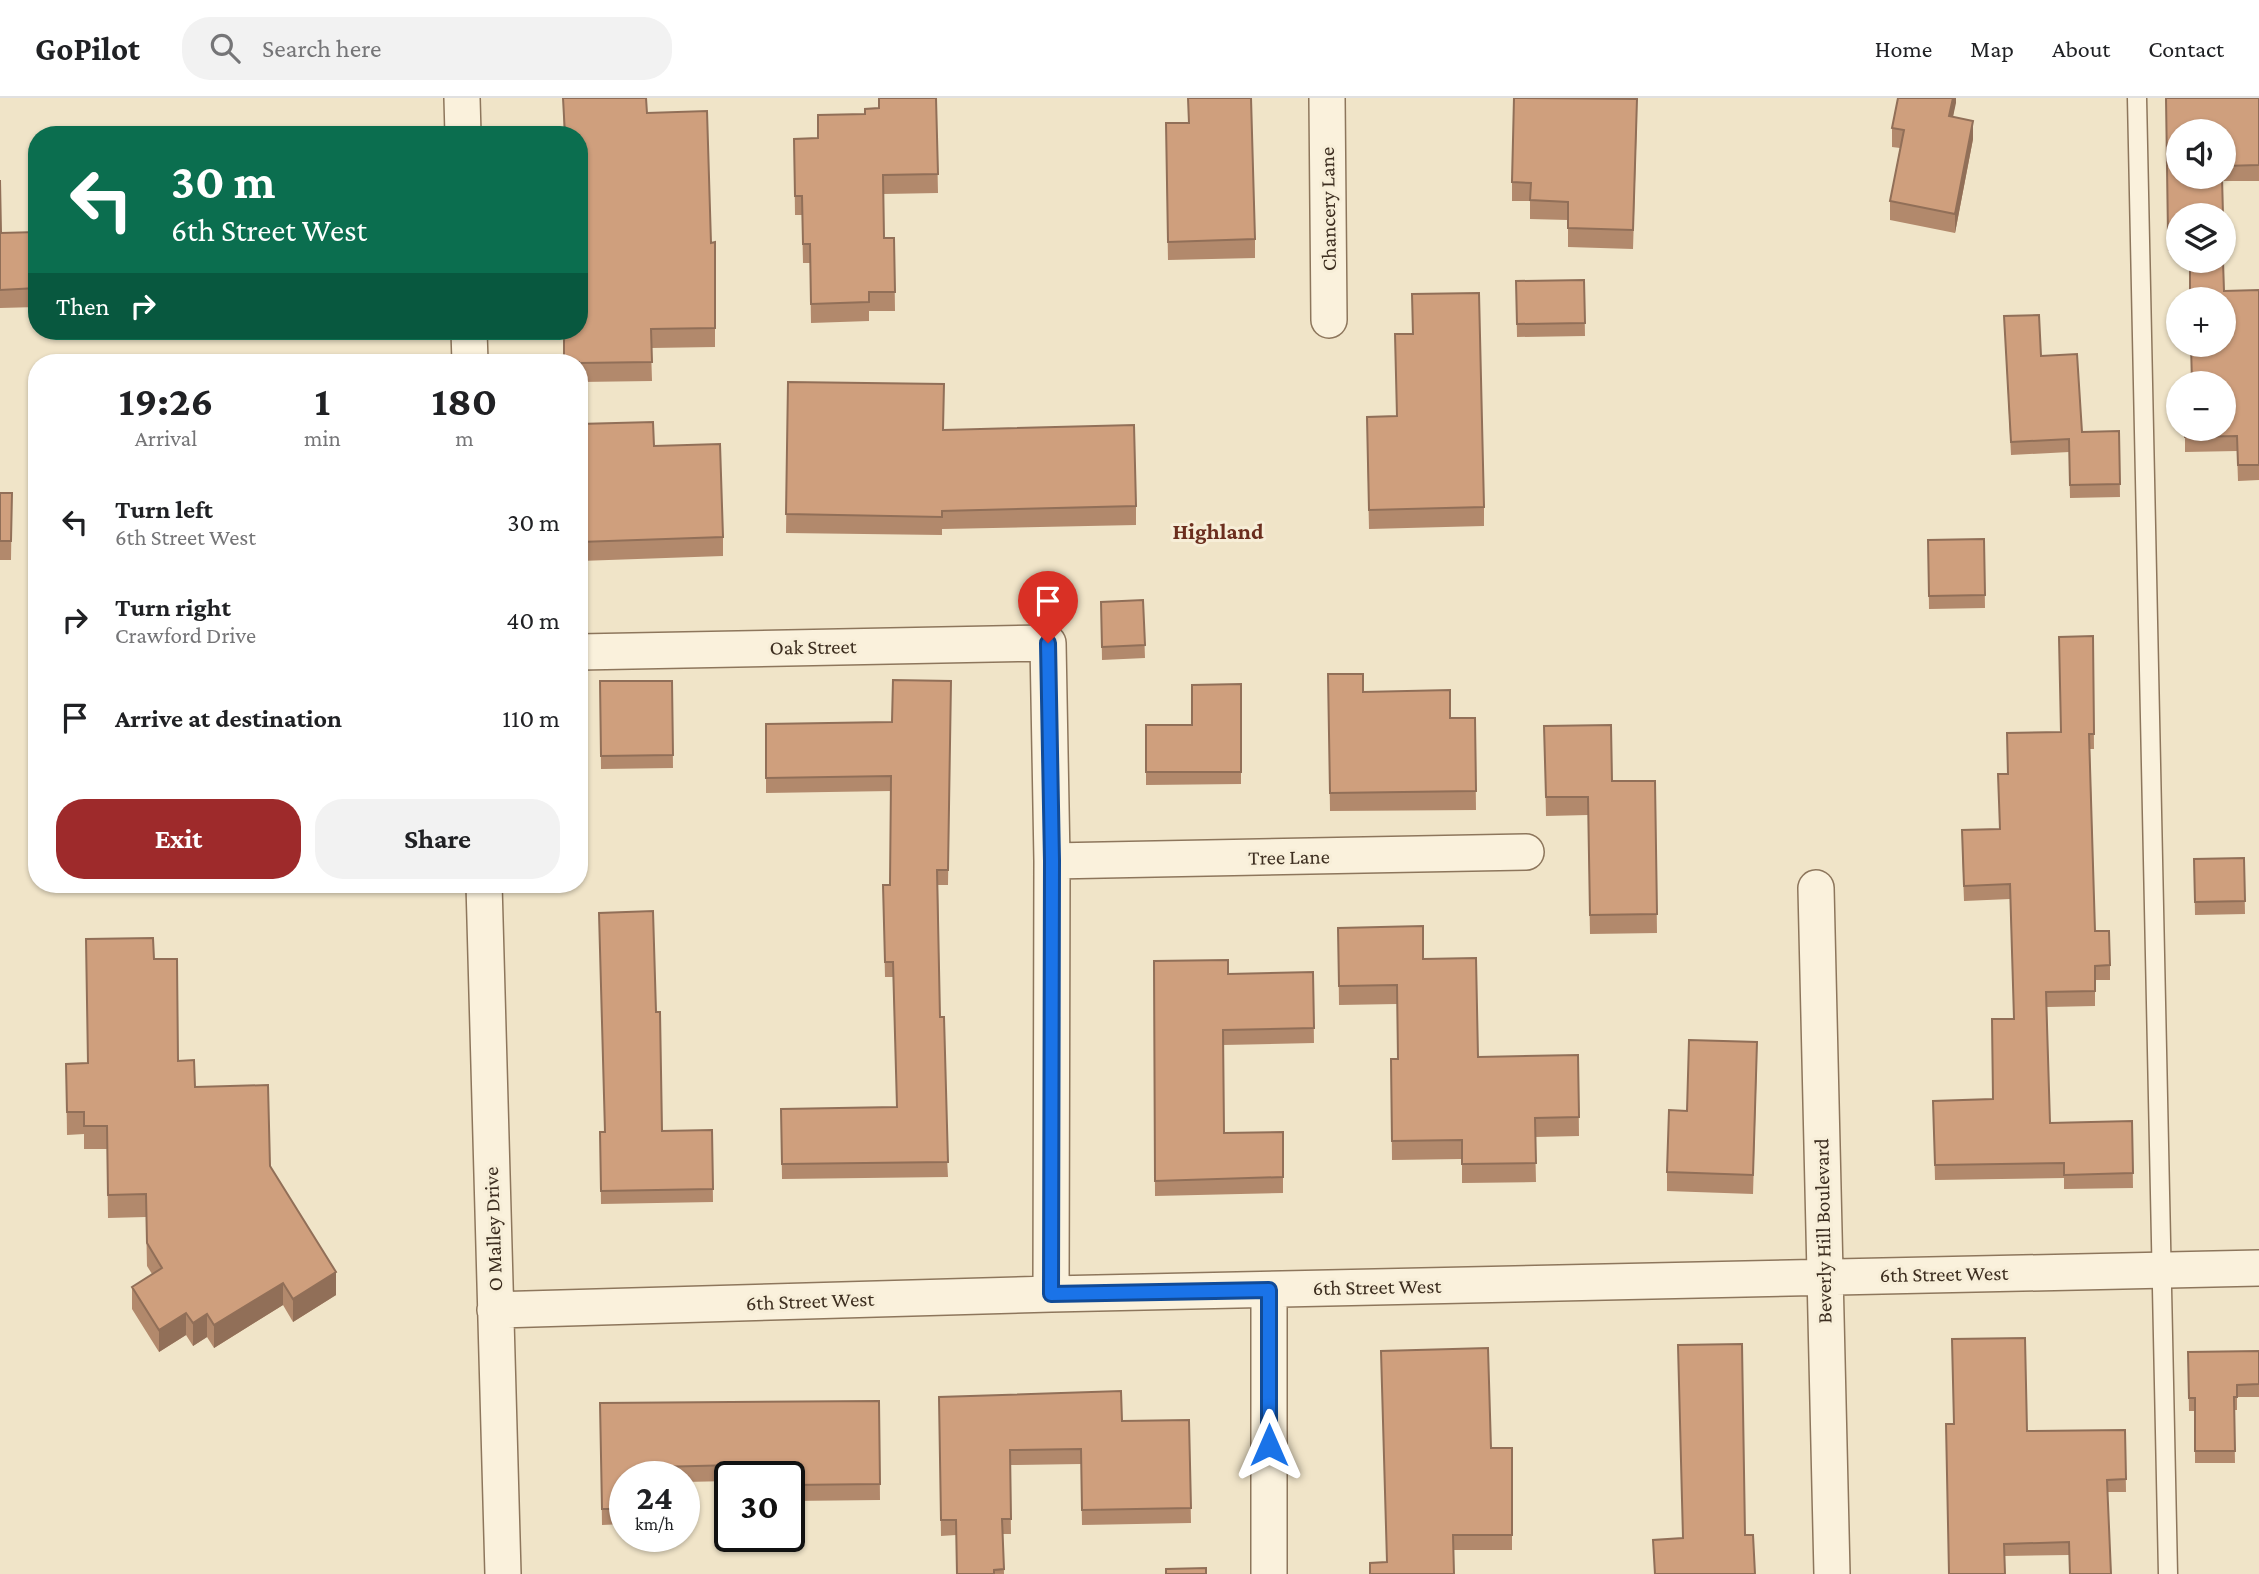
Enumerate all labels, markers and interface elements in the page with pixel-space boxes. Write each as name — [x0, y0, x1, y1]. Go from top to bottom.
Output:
search box — [182, 17, 672, 80]
icon: search — [206, 29, 244, 67]
text: GoPilot — [35, 30, 140, 67]
text: Search here — [262, 34, 381, 63]
text: Home — [1875, 35, 1932, 62]
text: Map — [1970, 35, 2014, 62]
text: About — [2052, 35, 2110, 62]
text: Contact — [2148, 35, 2224, 62]
map controls — [2166, 119, 2236, 441]
button: sound — [2166, 119, 2236, 189]
street label: Chancery Lane — [1315, 147, 1341, 271]
icon: left — [56, 154, 147, 245]
text: 30 m — [171, 154, 276, 209]
button: layers — [2166, 203, 2236, 273]
text: 6th Street West — [171, 212, 367, 248]
icon: right — [124, 287, 162, 325]
button: + — [2166, 287, 2236, 357]
text: Then — [56, 292, 110, 321]
button: − — [2166, 371, 2236, 441]
text: 19:26 — [119, 377, 213, 424]
text: 1 — [315, 377, 330, 424]
text: 180 — [432, 377, 497, 424]
text: Arrival — [135, 425, 197, 451]
text: min — [304, 425, 341, 451]
text: m — [455, 425, 474, 451]
text: Turn left — [115, 495, 213, 524]
icon: left — [56, 503, 94, 541]
text: 30 m — [507, 508, 560, 537]
district label: Highland — [1173, 518, 1264, 544]
text: 6th Street West — [115, 524, 256, 550]
pin — [1018, 571, 1078, 643]
icon: arrive — [1029, 582, 1067, 620]
text: Turn right — [115, 593, 231, 622]
icon: right — [56, 601, 94, 639]
text: 40 m — [506, 606, 560, 635]
text: Crawford Drive — [115, 622, 256, 648]
street label: Oak Street — [769, 634, 858, 660]
icon: arrive — [56, 699, 94, 737]
text: Arrive at destination — [115, 704, 342, 733]
text: 110 m — [502, 704, 560, 733]
button: Exit — [56, 799, 301, 879]
button: Share — [315, 799, 560, 879]
street label: Tree Lane — [1248, 844, 1330, 870]
street label: Beverly Hill Boulevard — [1809, 1138, 1837, 1324]
street label: O Malley Drive — [479, 1166, 507, 1292]
street label: 6th Street West — [1879, 1261, 2010, 1287]
street label: 6th Street West — [1312, 1274, 1443, 1300]
street label: 6th Street West — [745, 1287, 876, 1315]
position arrow — [1232, 1408, 1306, 1482]
speed limit sign: 30 — [714, 1461, 805, 1552]
text: 24 — [636, 1478, 673, 1517]
text: km/h — [635, 1514, 674, 1534]

